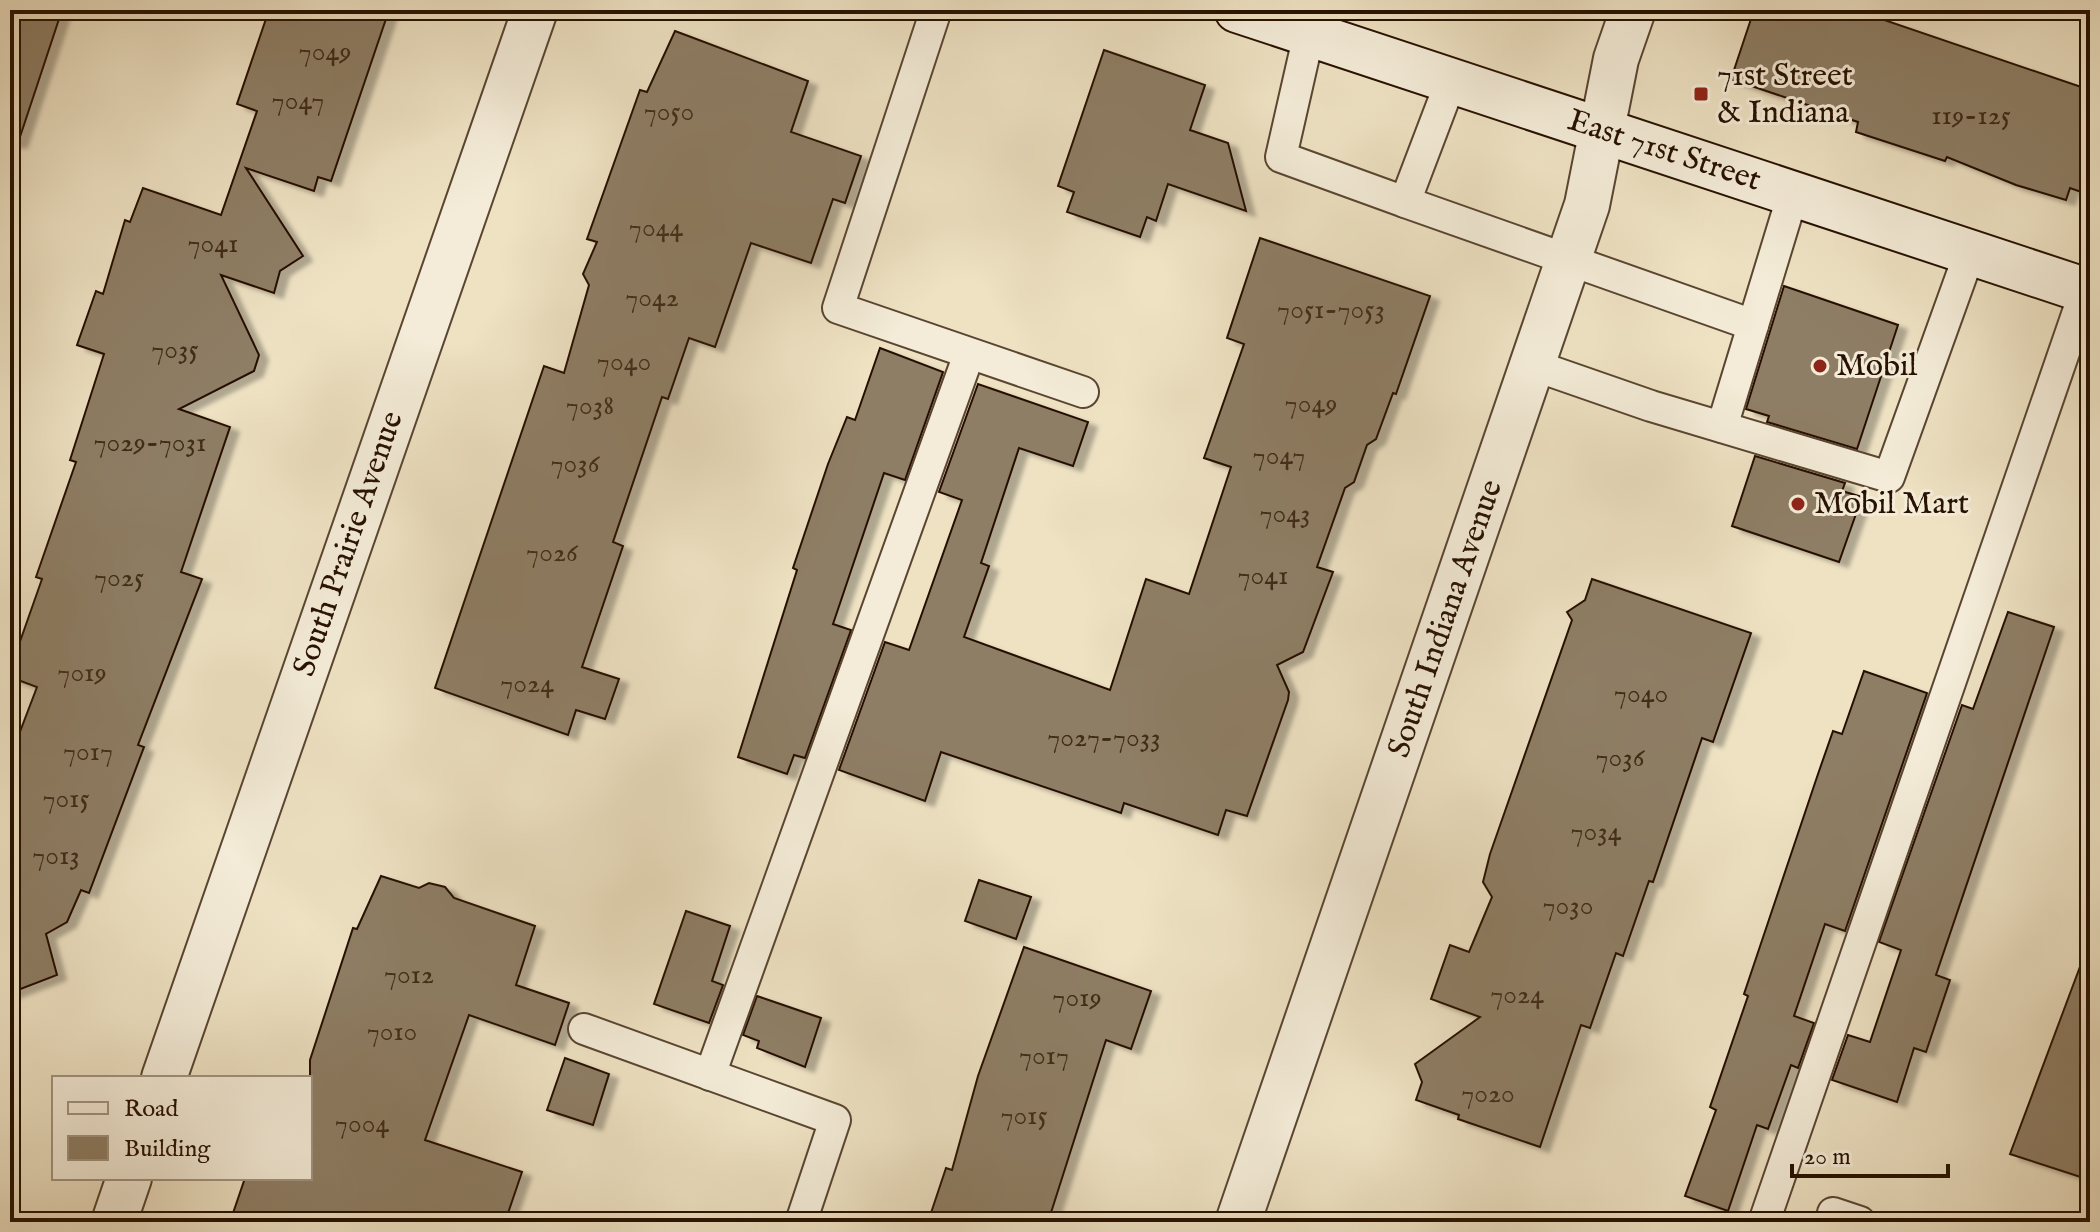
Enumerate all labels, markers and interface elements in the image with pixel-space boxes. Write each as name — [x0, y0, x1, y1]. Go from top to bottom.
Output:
house number: 7049 — [299, 35, 351, 70]
place label: 71st Street & Indiana — [1717, 56, 1853, 134]
house number: 7047 — [272, 84, 324, 119]
marker: 71st Street & Indiana — [1692, 85, 1710, 103]
house number: 7050 — [644, 95, 694, 130]
house number: 119-125 — [1931, 99, 2011, 134]
street label: East 71st Street — [1562, 100, 1766, 202]
house number: 7044 — [629, 211, 683, 246]
house number: 7041 — [187, 227, 239, 262]
house number: 7042 — [625, 281, 679, 316]
house number: 7051-7053 — [1277, 293, 1385, 328]
house number: 7035 — [151, 333, 199, 368]
house number: 7040 — [597, 345, 651, 380]
place label: Mobil — [1836, 346, 1918, 387]
marker: Mobil — [1811, 357, 1829, 375]
house number: 7049 — [1285, 387, 1337, 422]
house number: 7038 — [566, 389, 614, 424]
street label: South Prairie Avenue — [284, 406, 414, 682]
house number: 7029-7031 — [94, 426, 206, 461]
house number: 7047 — [1253, 439, 1305, 474]
house number: 7036 — [550, 447, 601, 482]
street label: South Indiana Avenue — [1379, 475, 1513, 763]
place label: Mobil Mart — [1814, 484, 1969, 525]
marker: Mobil Mart — [1789, 495, 1807, 513]
house number: 7043 — [1259, 497, 1311, 532]
house number: 7026 — [526, 536, 579, 571]
house number: 7041 — [1237, 559, 1289, 594]
house number: 7025 — [94, 561, 144, 596]
house number: 7019 — [57, 656, 107, 691]
house number: 7024 — [500, 667, 554, 702]
house number: 7040 — [1614, 677, 1668, 712]
house number: 7027-7033 — [1047, 721, 1161, 756]
house number: 7017 — [63, 735, 113, 770]
house number: 7036 — [1595, 741, 1646, 776]
house number: 7015 — [42, 782, 90, 817]
house number: 7034 — [1570, 815, 1622, 850]
house number: 7013 — [32, 839, 80, 874]
house number: 7030 — [1542, 889, 1594, 924]
house number: 7012 — [384, 958, 434, 993]
house number: 7024 — [1490, 978, 1544, 1013]
house number: 7019 — [1052, 981, 1102, 1016]
house number: 7010 — [367, 1015, 417, 1050]
house number: 7017 — [1019, 1039, 1069, 1074]
legend — [52, 1076, 312, 1180]
house number: 7020 — [1461, 1077, 1515, 1112]
text: Road — [124, 1094, 178, 1125]
house number: 7015 — [1000, 1099, 1048, 1134]
house number: 7004 — [335, 1107, 389, 1142]
scale bar — [1792, 1128, 1948, 1178]
text: Building — [124, 1134, 211, 1165]
text: 20 m — [1804, 1142, 1851, 1173]

